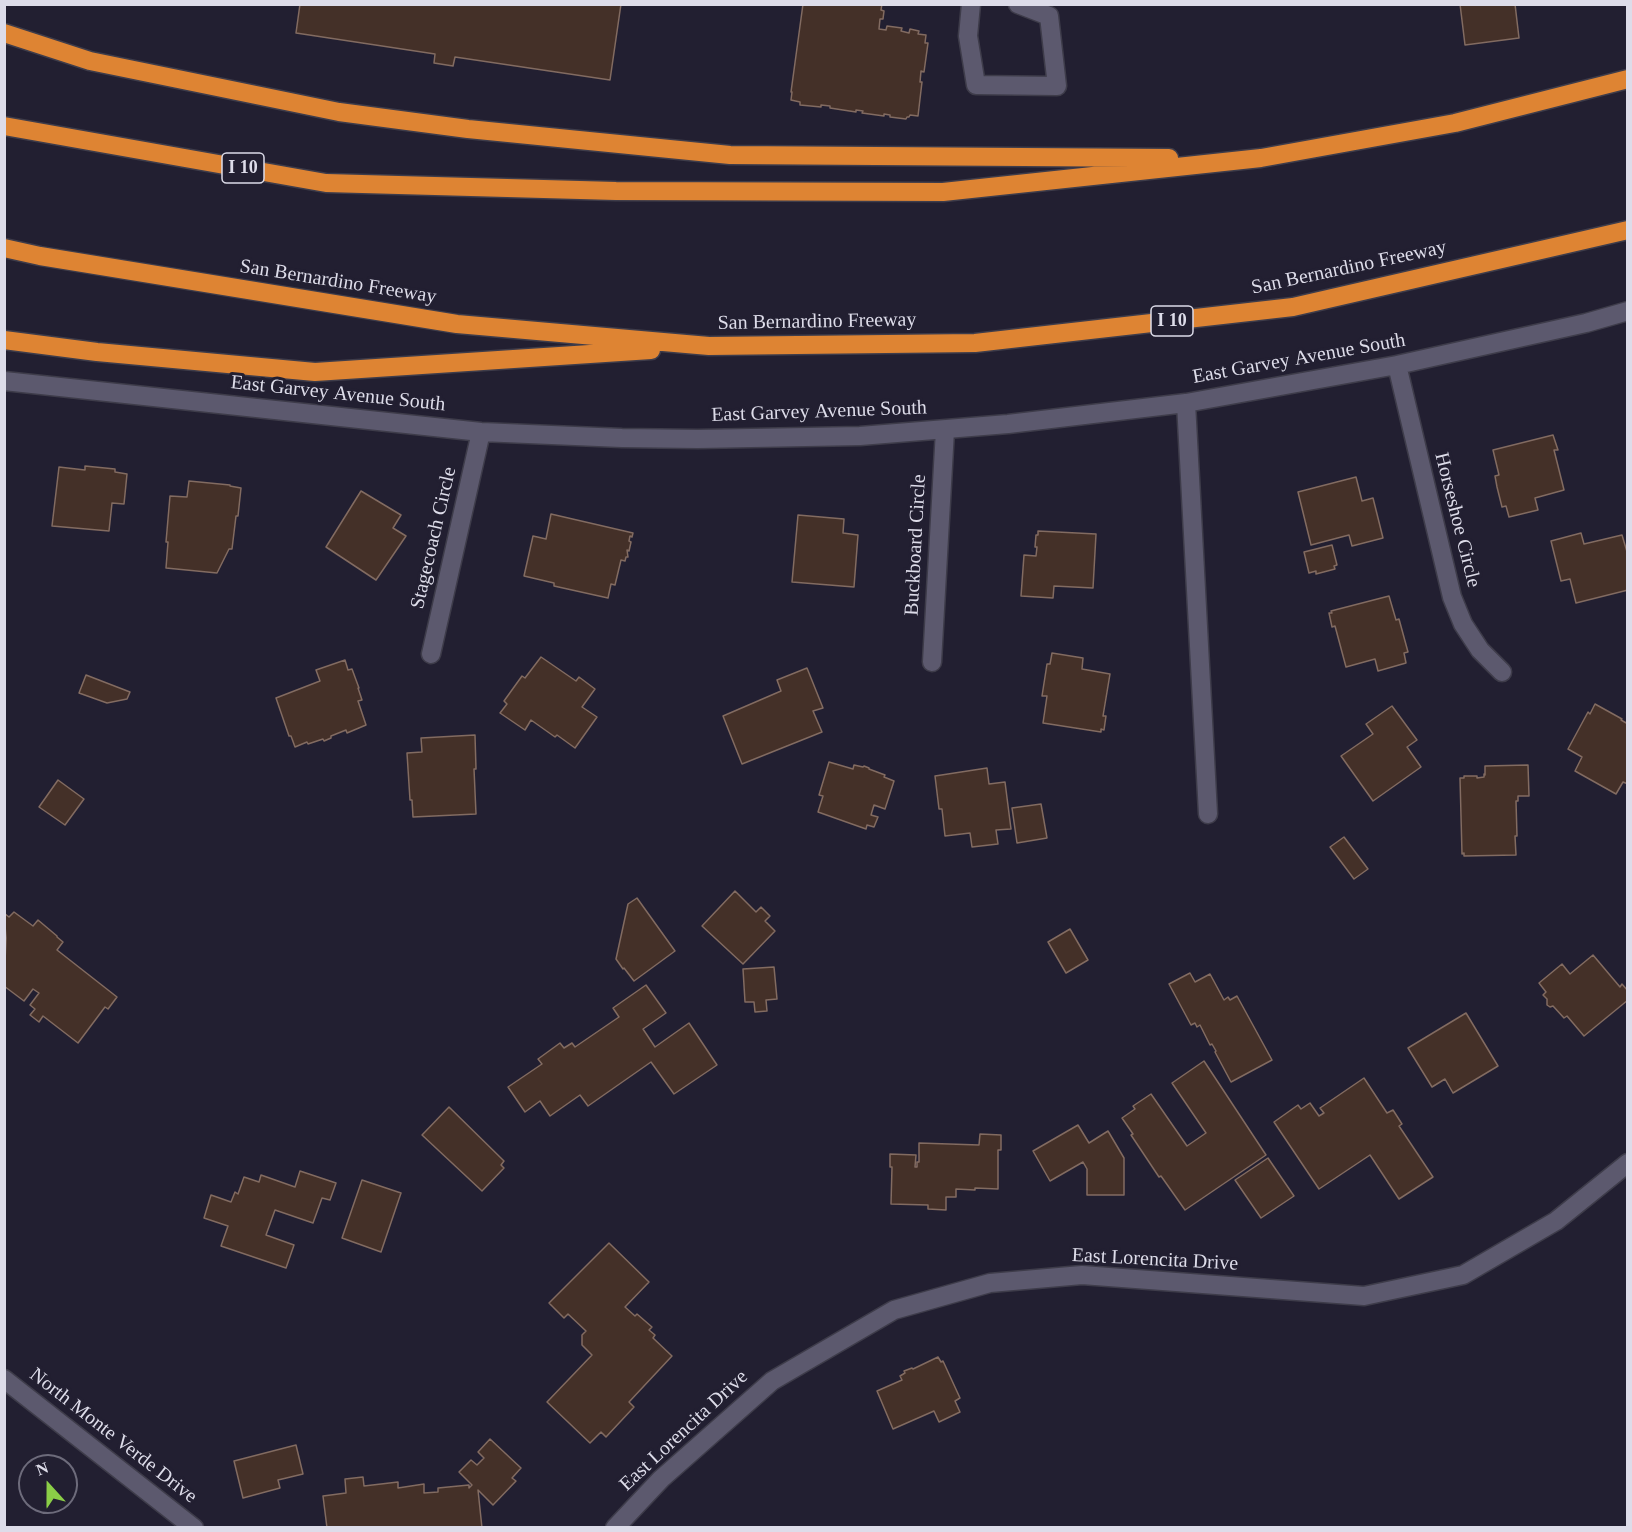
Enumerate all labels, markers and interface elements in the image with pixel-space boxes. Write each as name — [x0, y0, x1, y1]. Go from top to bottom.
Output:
road number: I 10 — [222, 153, 264, 183]
street label: San Bernardino Freeway — [1249, 236, 1449, 300]
street label: San Bernardino Freeway — [238, 255, 438, 309]
road number: I 10 — [1151, 306, 1193, 336]
street label: San Bernardino Freeway — [717, 308, 917, 336]
street label: East Garvey Avenue South — [1191, 328, 1407, 390]
street label: East Garvey Avenue South — [229, 371, 447, 417]
street label: East Garvey Avenue South — [711, 396, 927, 428]
street label: Horseshoe Circle — [1429, 450, 1485, 590]
street label: Stagecoach Circle — [406, 465, 462, 611]
street label: Buckboard Circle — [900, 474, 932, 616]
street label: East Lorencita Drive — [1071, 1244, 1239, 1276]
street label: North Monte Verde Drive — [24, 1363, 202, 1509]
street label: East Lorencita Drive — [615, 1365, 753, 1497]
north arrow — [18, 1454, 78, 1514]

